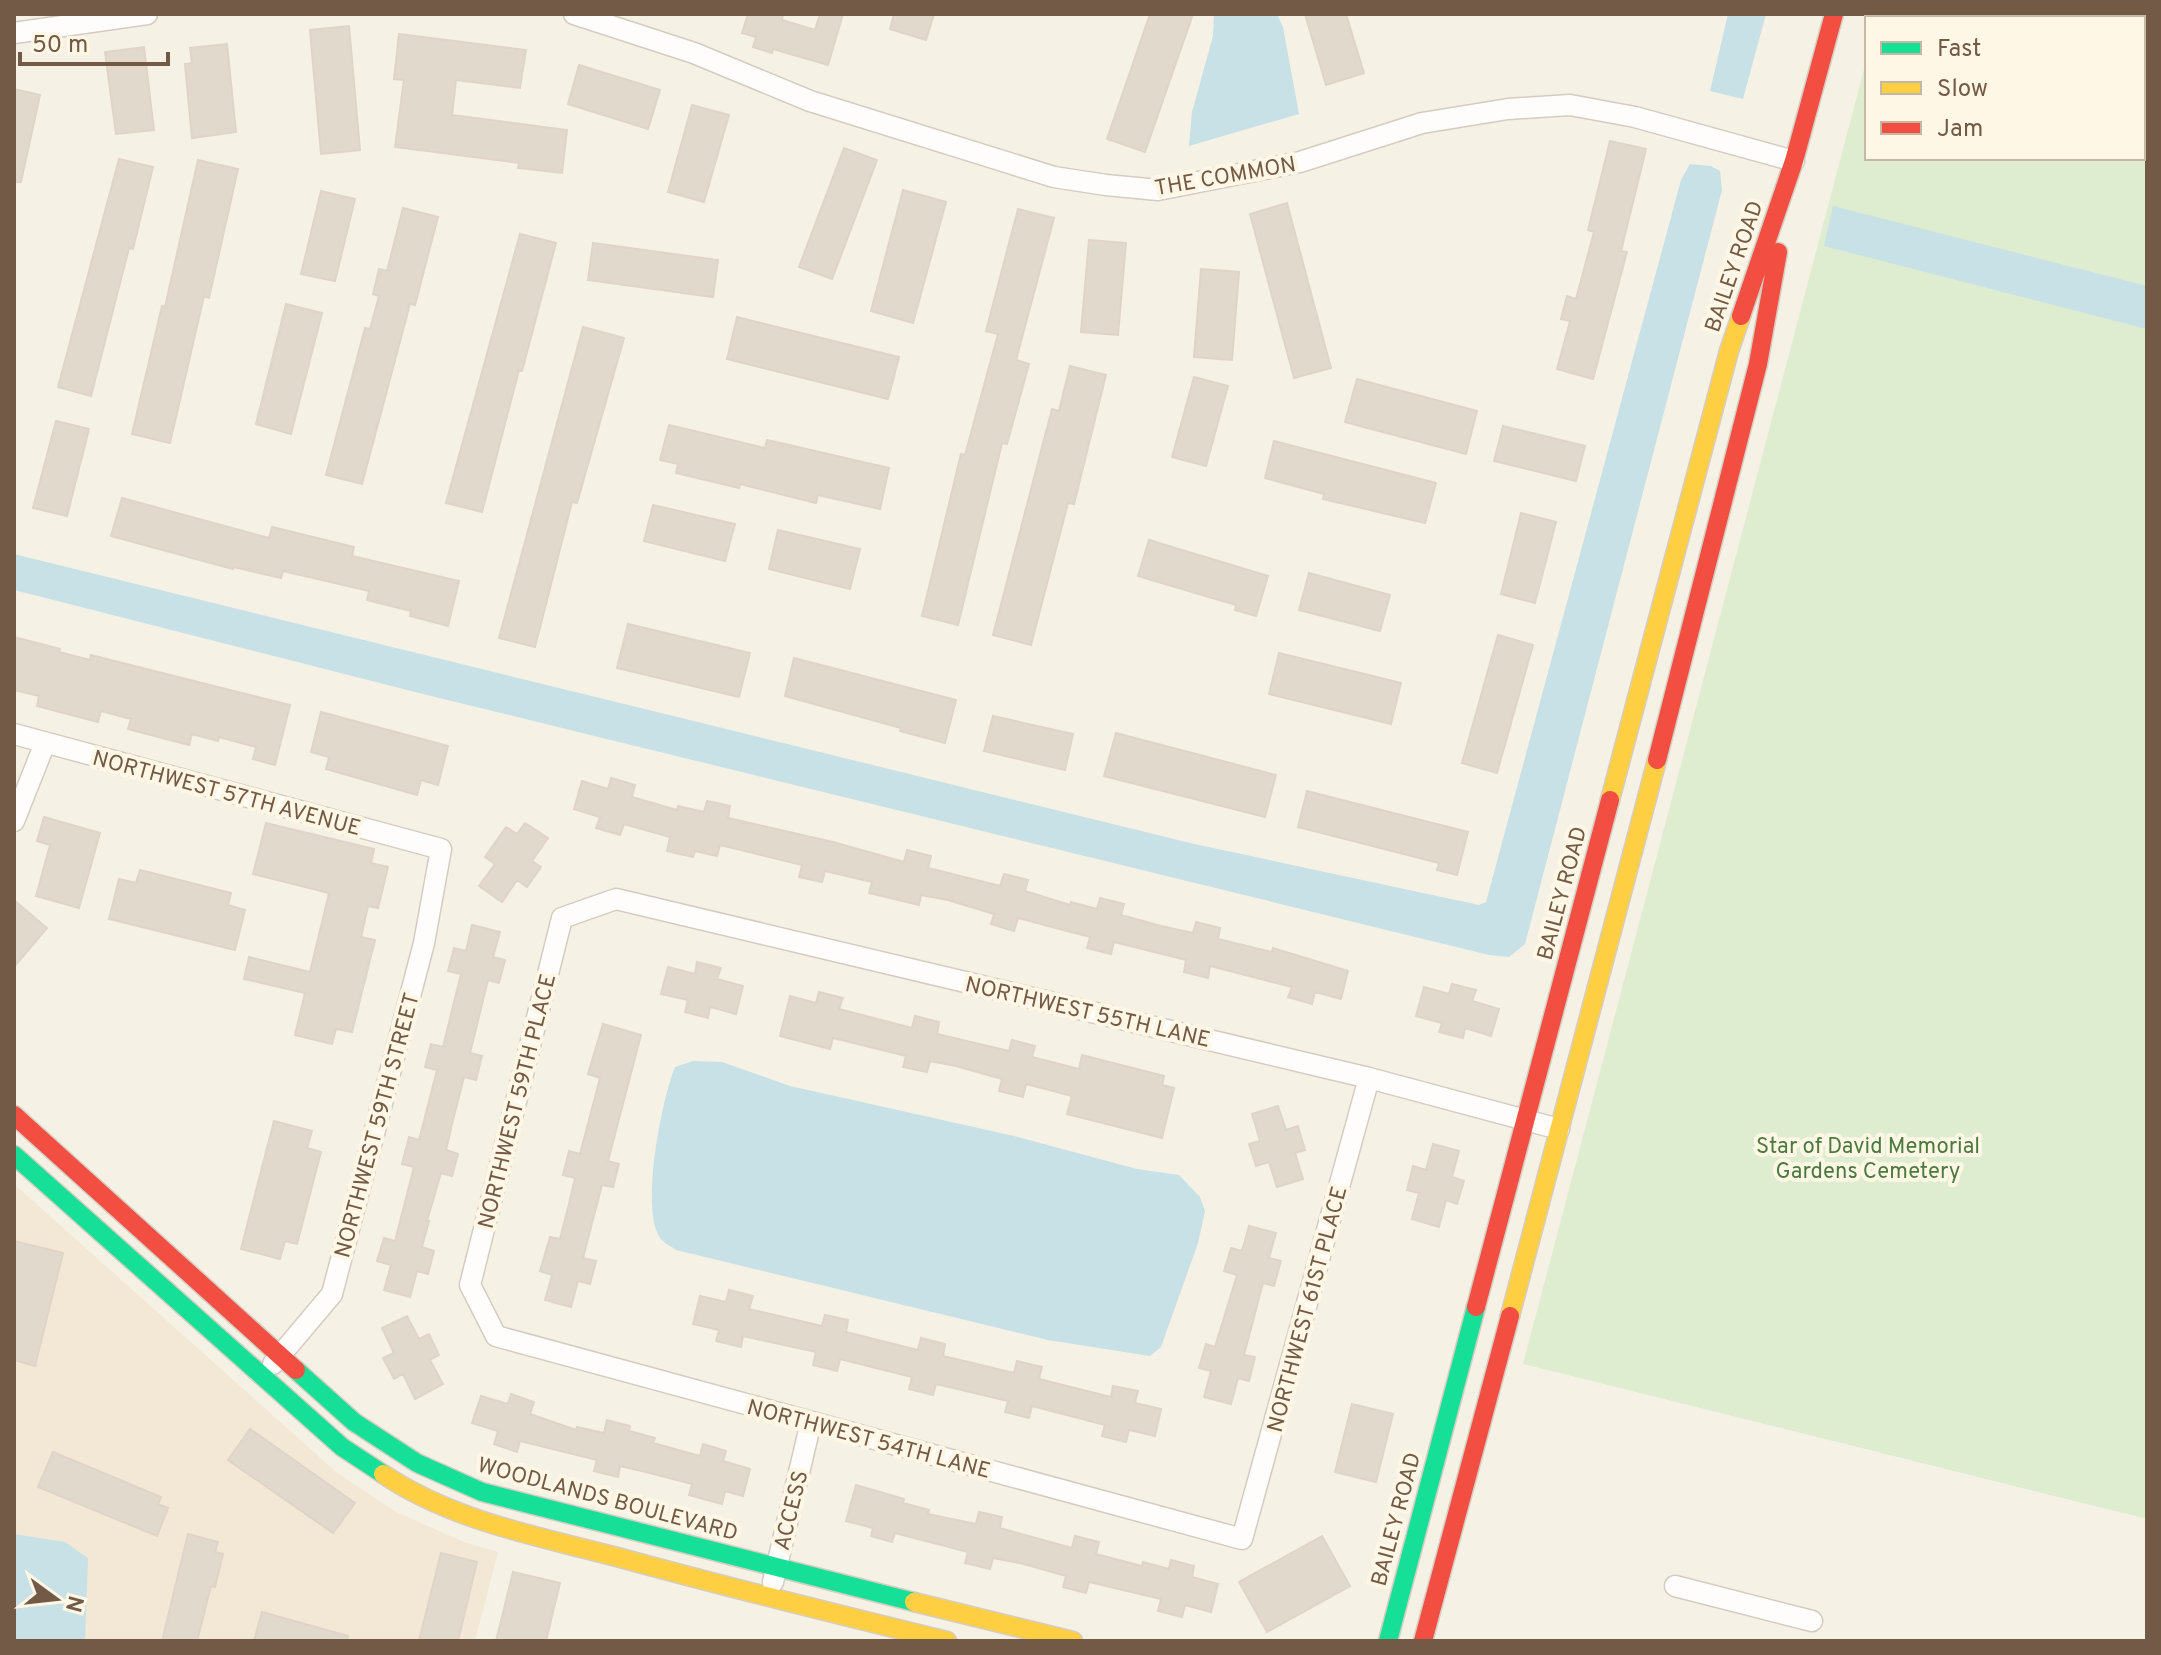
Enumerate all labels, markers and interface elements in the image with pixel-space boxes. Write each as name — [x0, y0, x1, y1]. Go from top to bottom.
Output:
scale bar — [20, 16, 168, 66]
legend — [1865, 16, 2145, 160]
text: 50 m — [32, 31, 88, 61]
text: Fast — [1937, 35, 1981, 65]
text: Slow — [1937, 75, 1988, 105]
text: Jam — [1937, 115, 1983, 145]
street label: THE COMMON — [1153, 152, 1298, 203]
street label: BAILEY ROAD — [1700, 198, 1770, 336]
street label: NORTHWEST 57TH AVENUE — [89, 746, 363, 843]
street label: BAILEY ROAD — [1533, 824, 1594, 963]
street label: NORTHWEST 59TH PLACE — [474, 971, 563, 1232]
street label: NORTHWEST 55TH LANE — [962, 972, 1213, 1055]
street label: NORTHWEST 59TH STREET — [330, 990, 427, 1261]
park label: Star of David Memorial Gardens Cemetery — [1756, 1134, 1980, 1186]
street label: NORTHWEST 61ST PLACE — [1263, 1184, 1354, 1436]
street label: NORTHWEST 54TH LANE — [744, 1395, 993, 1486]
street label: BAILEY ROAD — [1367, 1450, 1428, 1589]
street label: WOODLANDS BOULEVARD — [474, 1453, 741, 1548]
street label: ACCESS — [769, 1468, 815, 1553]
north arrow — [16, 1559, 96, 1639]
text: N — [58, 1592, 88, 1615]

